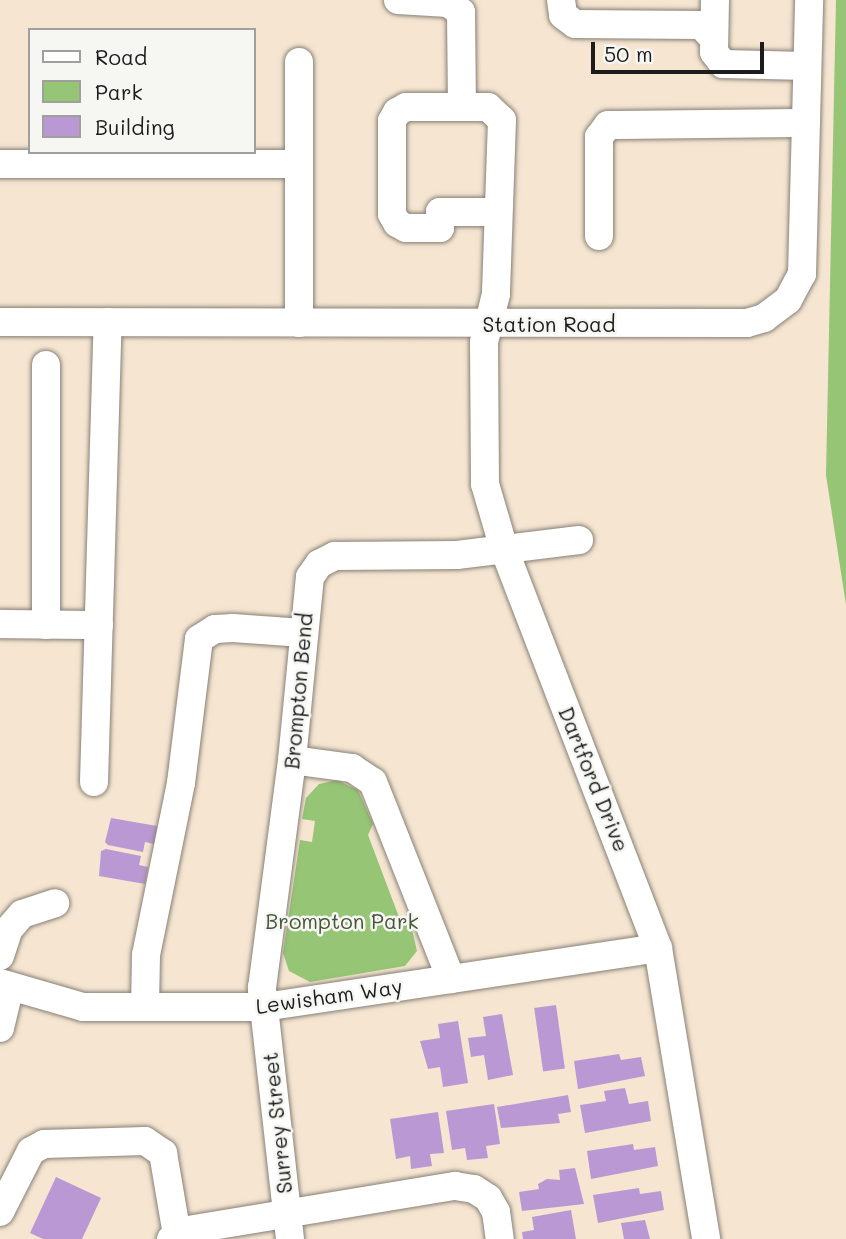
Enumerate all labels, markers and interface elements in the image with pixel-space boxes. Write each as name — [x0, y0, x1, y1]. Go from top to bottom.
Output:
legend — [28, 28, 256, 154]
scale bar — [594, 28, 767, 72]
text: 50 m — [604, 40, 653, 67]
text: Road — [95, 43, 147, 70]
text: Park — [95, 78, 143, 105]
text: Building — [95, 113, 175, 140]
street label: Station Road — [483, 311, 615, 337]
street label: Brompton Bend — [279, 612, 317, 770]
street label: Dartford Drive — [553, 703, 635, 855]
park label: Brompton Park — [265, 908, 419, 934]
street label: Lewisham Way — [254, 973, 404, 1019]
street label: Surrey Street — [257, 1051, 297, 1195]

